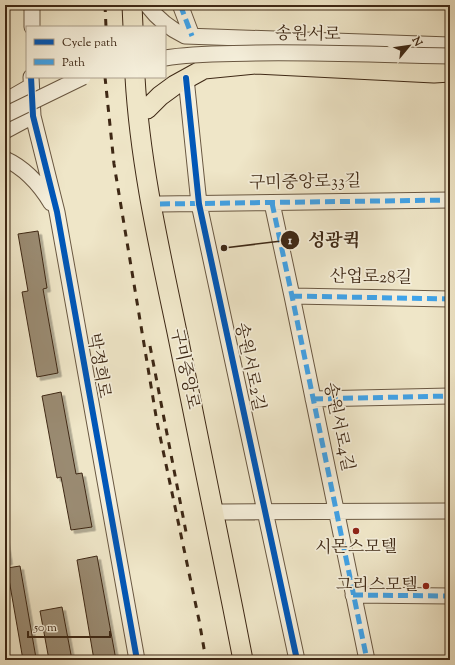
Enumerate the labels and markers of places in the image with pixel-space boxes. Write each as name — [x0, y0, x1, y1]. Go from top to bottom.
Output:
callout: 성광퀵 — [280, 225, 368, 255]
marker: 시몬스모텔 — [351, 526, 361, 536]
place label: 시몬스모텔 — [315, 536, 397, 560]
place label: 그리스모텔 — [336, 574, 418, 598]
marker: 그리스모텔 — [421, 581, 431, 591]

